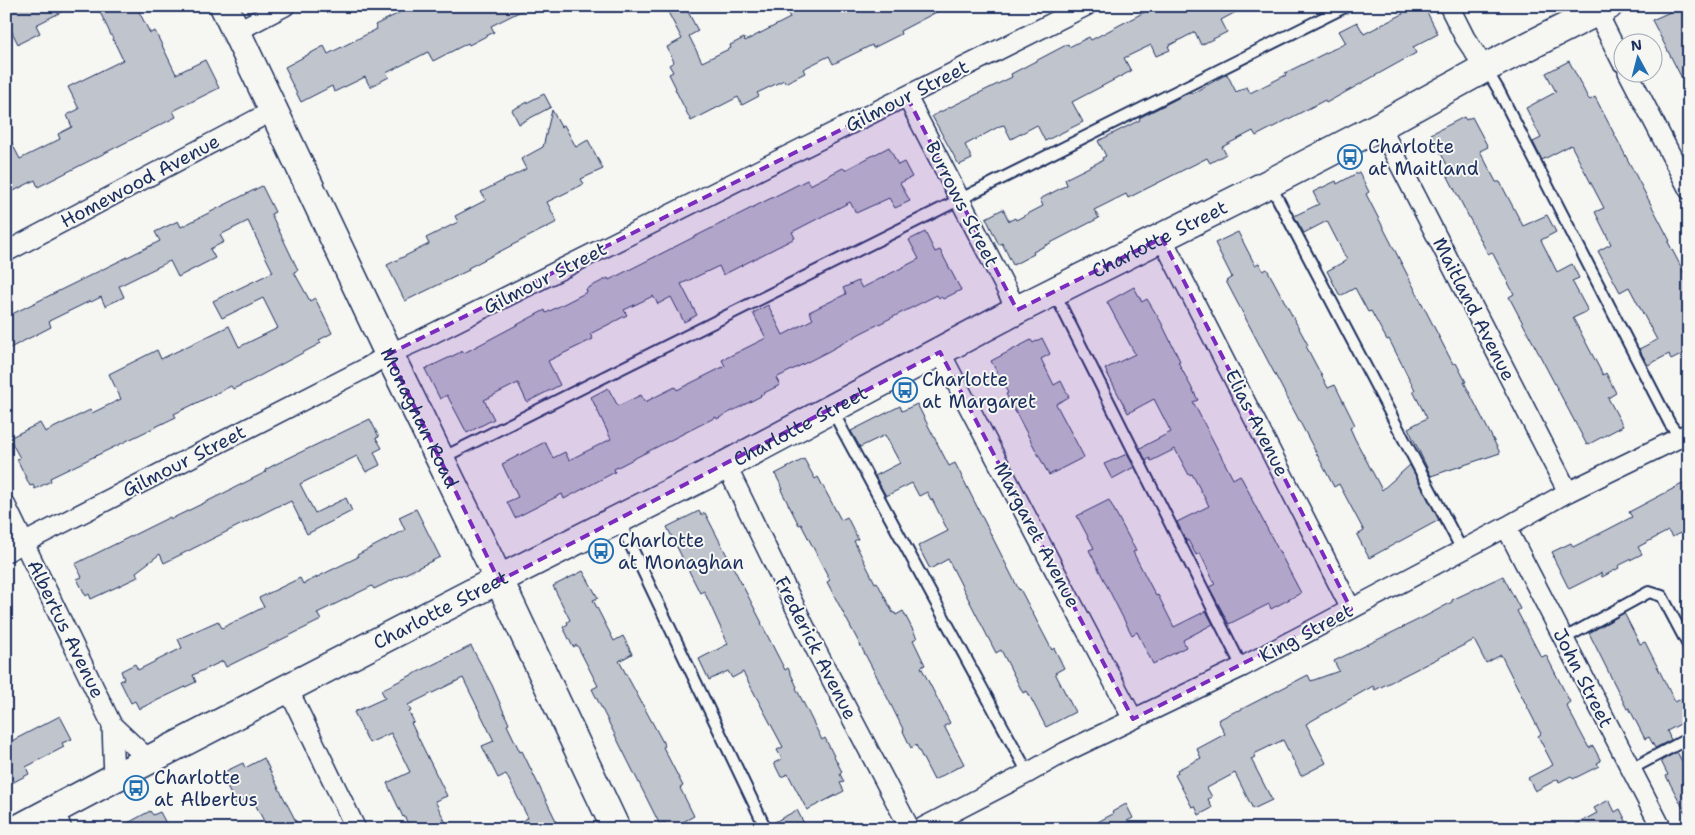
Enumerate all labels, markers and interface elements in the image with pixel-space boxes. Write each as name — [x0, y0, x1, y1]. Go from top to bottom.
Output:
north arrow — [1612, 32, 1662, 82]
text: N — [1630, 35, 1643, 55]
street label: Gilmour Street — [841, 54, 973, 138]
street label: Homewood Avenue — [56, 128, 224, 234]
place label: Charlotte at Maitland — [1368, 134, 1479, 181]
street label: Burrows Street — [920, 137, 1004, 271]
bus stop icon: Charlotte at Maitland — [1337, 144, 1363, 170]
street label: Charlotte Street — [1087, 194, 1231, 283]
street label: Maitland Avenue — [1427, 233, 1521, 385]
street label: Gilmour Street — [479, 236, 611, 320]
street label: Monaghan Road — [375, 343, 465, 492]
street label: Elias Avenue — [1219, 365, 1295, 481]
place label: Charlotte at Margaret — [922, 367, 1036, 414]
bus stop icon: Charlotte at Margaret — [892, 377, 918, 403]
street label: Charlotte Street — [729, 380, 872, 472]
street label: Gilmour Street — [118, 419, 250, 503]
street label: Margaret Avenue — [988, 458, 1086, 612]
place label: Charlotte at Monaghan — [618, 528, 744, 575]
bus stop icon: Charlotte at Monaghan — [588, 538, 614, 564]
street label: Albertus Avenue — [22, 556, 110, 702]
street label: Charlotte Street — [368, 564, 512, 655]
street label: Frederick Avenue — [769, 572, 863, 724]
street label: King Street — [1255, 598, 1357, 668]
street label: John Street — [1547, 624, 1619, 732]
place label: Charlotte at Albertus — [154, 765, 258, 812]
bus stop icon: Charlotte at Albertus — [123, 775, 149, 801]

